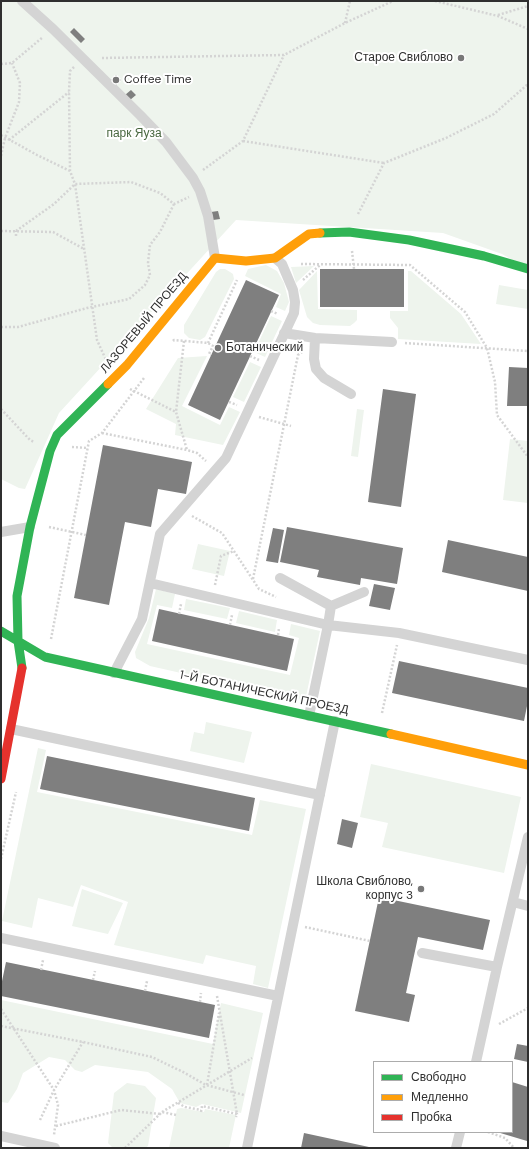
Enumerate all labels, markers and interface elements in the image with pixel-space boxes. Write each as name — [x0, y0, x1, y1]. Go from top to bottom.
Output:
place label: Старое Свиблово — [354, 51, 453, 65]
marker: Старое Свиблово — [456, 53, 466, 63]
place label: Coffee Time — [124, 73, 192, 87]
marker: Coffee Time — [111, 75, 121, 85]
park label: парк Яуза — [106, 127, 162, 141]
street label: ЛАЗОРЕВЫЙ ПРОЕЗД — [98, 270, 190, 376]
place label: Ботанический — [226, 341, 303, 355]
marker: Ботанический — [213, 343, 223, 353]
street label: 1-Й БОТАНИЧЕСКИЙ ПРОЕЗД — [178, 668, 350, 718]
place label: Школа Свиблово, корпус 3 — [316, 875, 413, 903]
marker: Школа Свиблово, корпус 3 — [416, 884, 426, 894]
legend — [373, 1061, 513, 1133]
text: Свободно — [411, 1069, 466, 1085]
text: Медленно — [411, 1089, 468, 1105]
text: Пробка — [411, 1109, 452, 1125]

